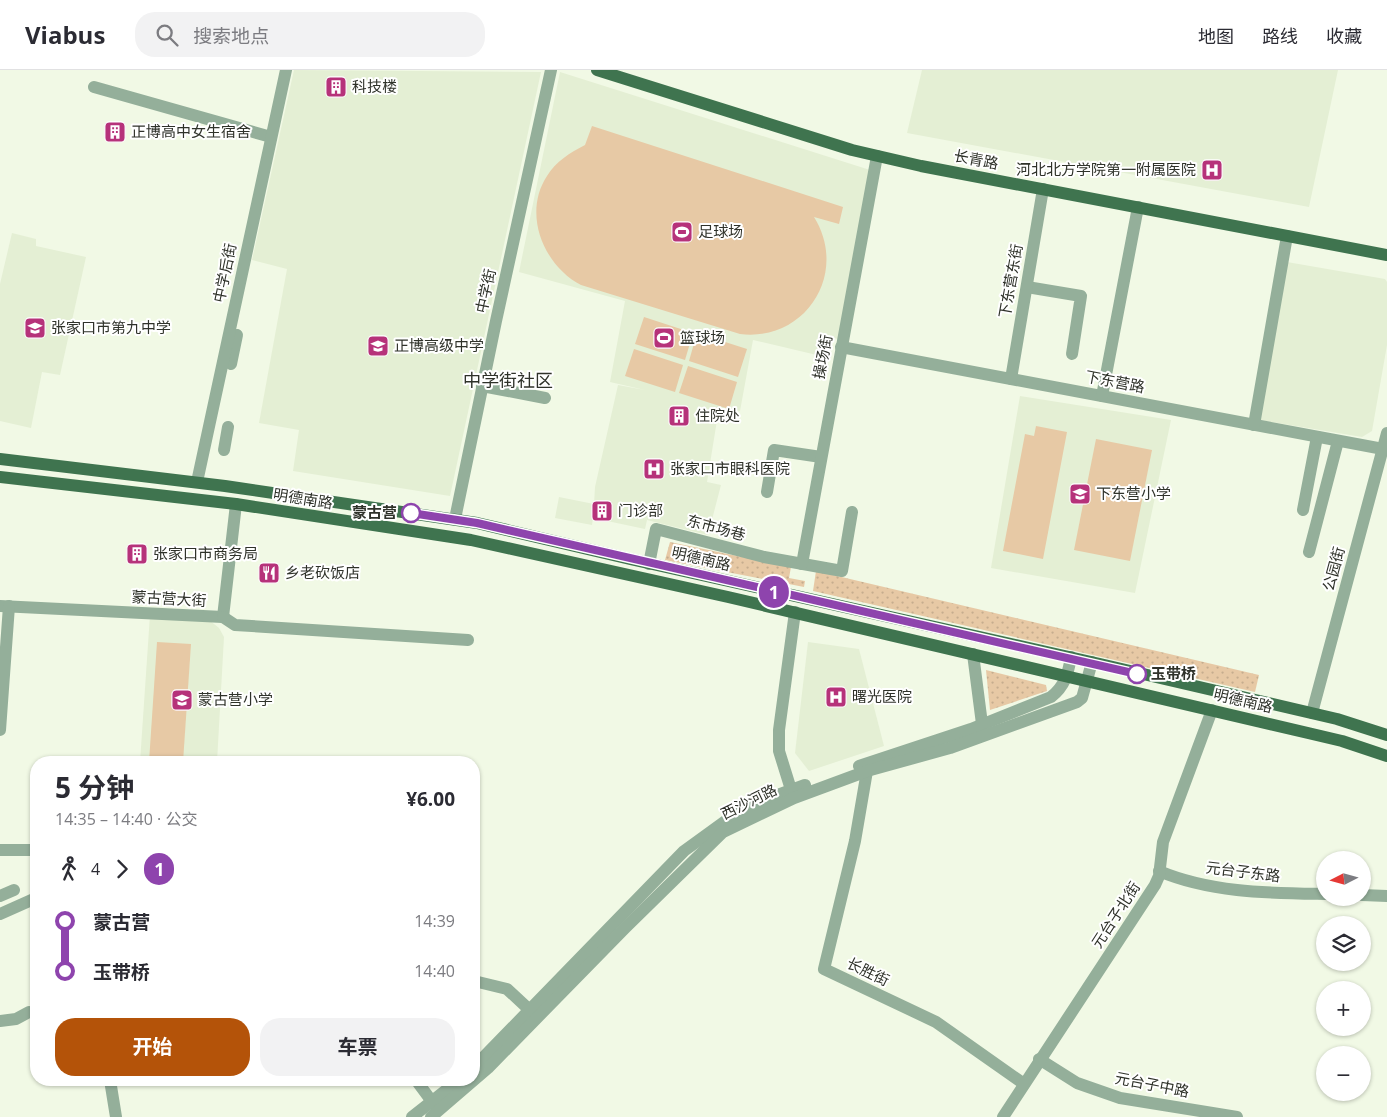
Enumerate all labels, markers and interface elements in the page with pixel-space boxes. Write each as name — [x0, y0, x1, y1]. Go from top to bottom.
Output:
search box — [135, 12, 485, 57]
text: Viabus — [25, 18, 105, 51]
icon: search — [153, 21, 181, 49]
text: 搜索地点 — [193, 23, 269, 49]
text: 地图 — [1198, 24, 1234, 48]
text: 路线 — [1262, 24, 1298, 48]
text: 收藏 — [1326, 24, 1362, 48]
building icon: 科技楼 — [324, 75, 348, 99]
place label: 科技楼 — [352, 76, 397, 96]
building icon: 正博高中女生宿舍 — [103, 120, 127, 144]
place label: 正博高中女生宿舍 — [131, 121, 251, 141]
street label: 长青路 — [952, 145, 1000, 173]
hospital icon: 河北北方学院第一附属医院 — [1200, 158, 1224, 182]
place label: 河北北方学院第一附属医院 — [1016, 159, 1196, 179]
sports icon: 足球场 — [670, 220, 694, 244]
place label: 足球场 — [698, 221, 743, 241]
street label: 中学后街 — [208, 241, 240, 304]
street label: 下东营东街 — [994, 242, 1026, 320]
street label: 中学街 — [471, 267, 499, 315]
school or university icon: 张家口市第九中学 — [23, 316, 47, 340]
place label: 张家口市第九中学 — [51, 317, 171, 337]
sports icon: 篮球场 — [652, 326, 676, 350]
place label: 篮球场 — [680, 327, 725, 347]
street label: 操场街 — [808, 333, 836, 381]
school or university icon: 正博高级中学 — [366, 334, 390, 358]
place label: 正博高级中学 — [394, 335, 484, 355]
street label: 下东营路 — [1084, 365, 1147, 397]
district label: 中学街社区 — [463, 368, 553, 392]
building icon: 住院处 — [667, 404, 691, 428]
place label: 住院处 — [695, 405, 740, 425]
hospital icon: 张家口市眼科医院 — [642, 457, 666, 481]
place label: 张家口市眼科医院 — [670, 458, 790, 478]
school or university icon: 下东营小学 — [1068, 482, 1092, 506]
street label: 明德南路 — [272, 483, 334, 513]
place label: 下东营小学 — [1096, 483, 1171, 503]
building icon: 门诊部 — [590, 499, 614, 523]
place label: 门诊部 — [618, 500, 663, 520]
place label: 蒙古营 — [352, 502, 397, 522]
marker: 蒙古营 — [401, 503, 421, 523]
street label: 东市场巷 — [685, 510, 748, 544]
building icon: 张家口市商务局 — [125, 542, 149, 566]
street label: 明德南路 — [670, 542, 733, 575]
place label: 张家口市商务局 — [153, 543, 258, 563]
street label: 公园街 — [1318, 544, 1349, 593]
restaurant icon: 乡老砍饭店 — [257, 561, 281, 585]
place label: 乡老砍饭店 — [285, 562, 360, 582]
line badge: 1 — [758, 576, 790, 608]
text: 1 — [769, 580, 779, 604]
street label: 蒙古营大街 — [131, 586, 207, 610]
place label: 玉带桥 — [1151, 663, 1196, 683]
marker: 玉带桥 — [1127, 664, 1147, 684]
street label: 明德南路 — [1212, 684, 1275, 717]
hospital icon: 曙光医院 — [824, 685, 848, 709]
place label: 曙光医院 — [852, 686, 912, 706]
school or university icon: 蒙古营小学 — [170, 688, 194, 712]
place label: 蒙古营小学 — [198, 689, 273, 709]
text: 5 分钟 — [55, 768, 134, 806]
street label: 西沙河路 — [717, 779, 780, 823]
text: ¥6.00 — [406, 786, 455, 812]
text: 14:35 – 14:40 · 公交 — [55, 808, 197, 830]
north arrow — [1316, 851, 1371, 906]
map controls — [1316, 851, 1371, 1101]
icon: walk — [55, 855, 83, 883]
icon: forward — [108, 855, 136, 883]
text: 1 — [154, 857, 164, 881]
street label: 元台子东路 — [1205, 857, 1282, 886]
text: 4 — [91, 858, 100, 880]
street label: 元台子北街 — [1086, 878, 1144, 951]
text: 蒙古营 — [93, 909, 150, 935]
text: 14:39 — [414, 910, 455, 932]
button: layers — [1316, 916, 1371, 971]
street label: 长胜街 — [844, 952, 893, 990]
text: 玉带桥 — [93, 959, 150, 985]
text: 14:40 — [414, 960, 455, 982]
button: + — [1316, 981, 1371, 1036]
button: 开始 — [55, 1018, 250, 1076]
button: 车票 — [260, 1018, 455, 1076]
button: − — [1316, 1046, 1371, 1101]
street label: 元台子中路 — [1113, 1067, 1191, 1101]

